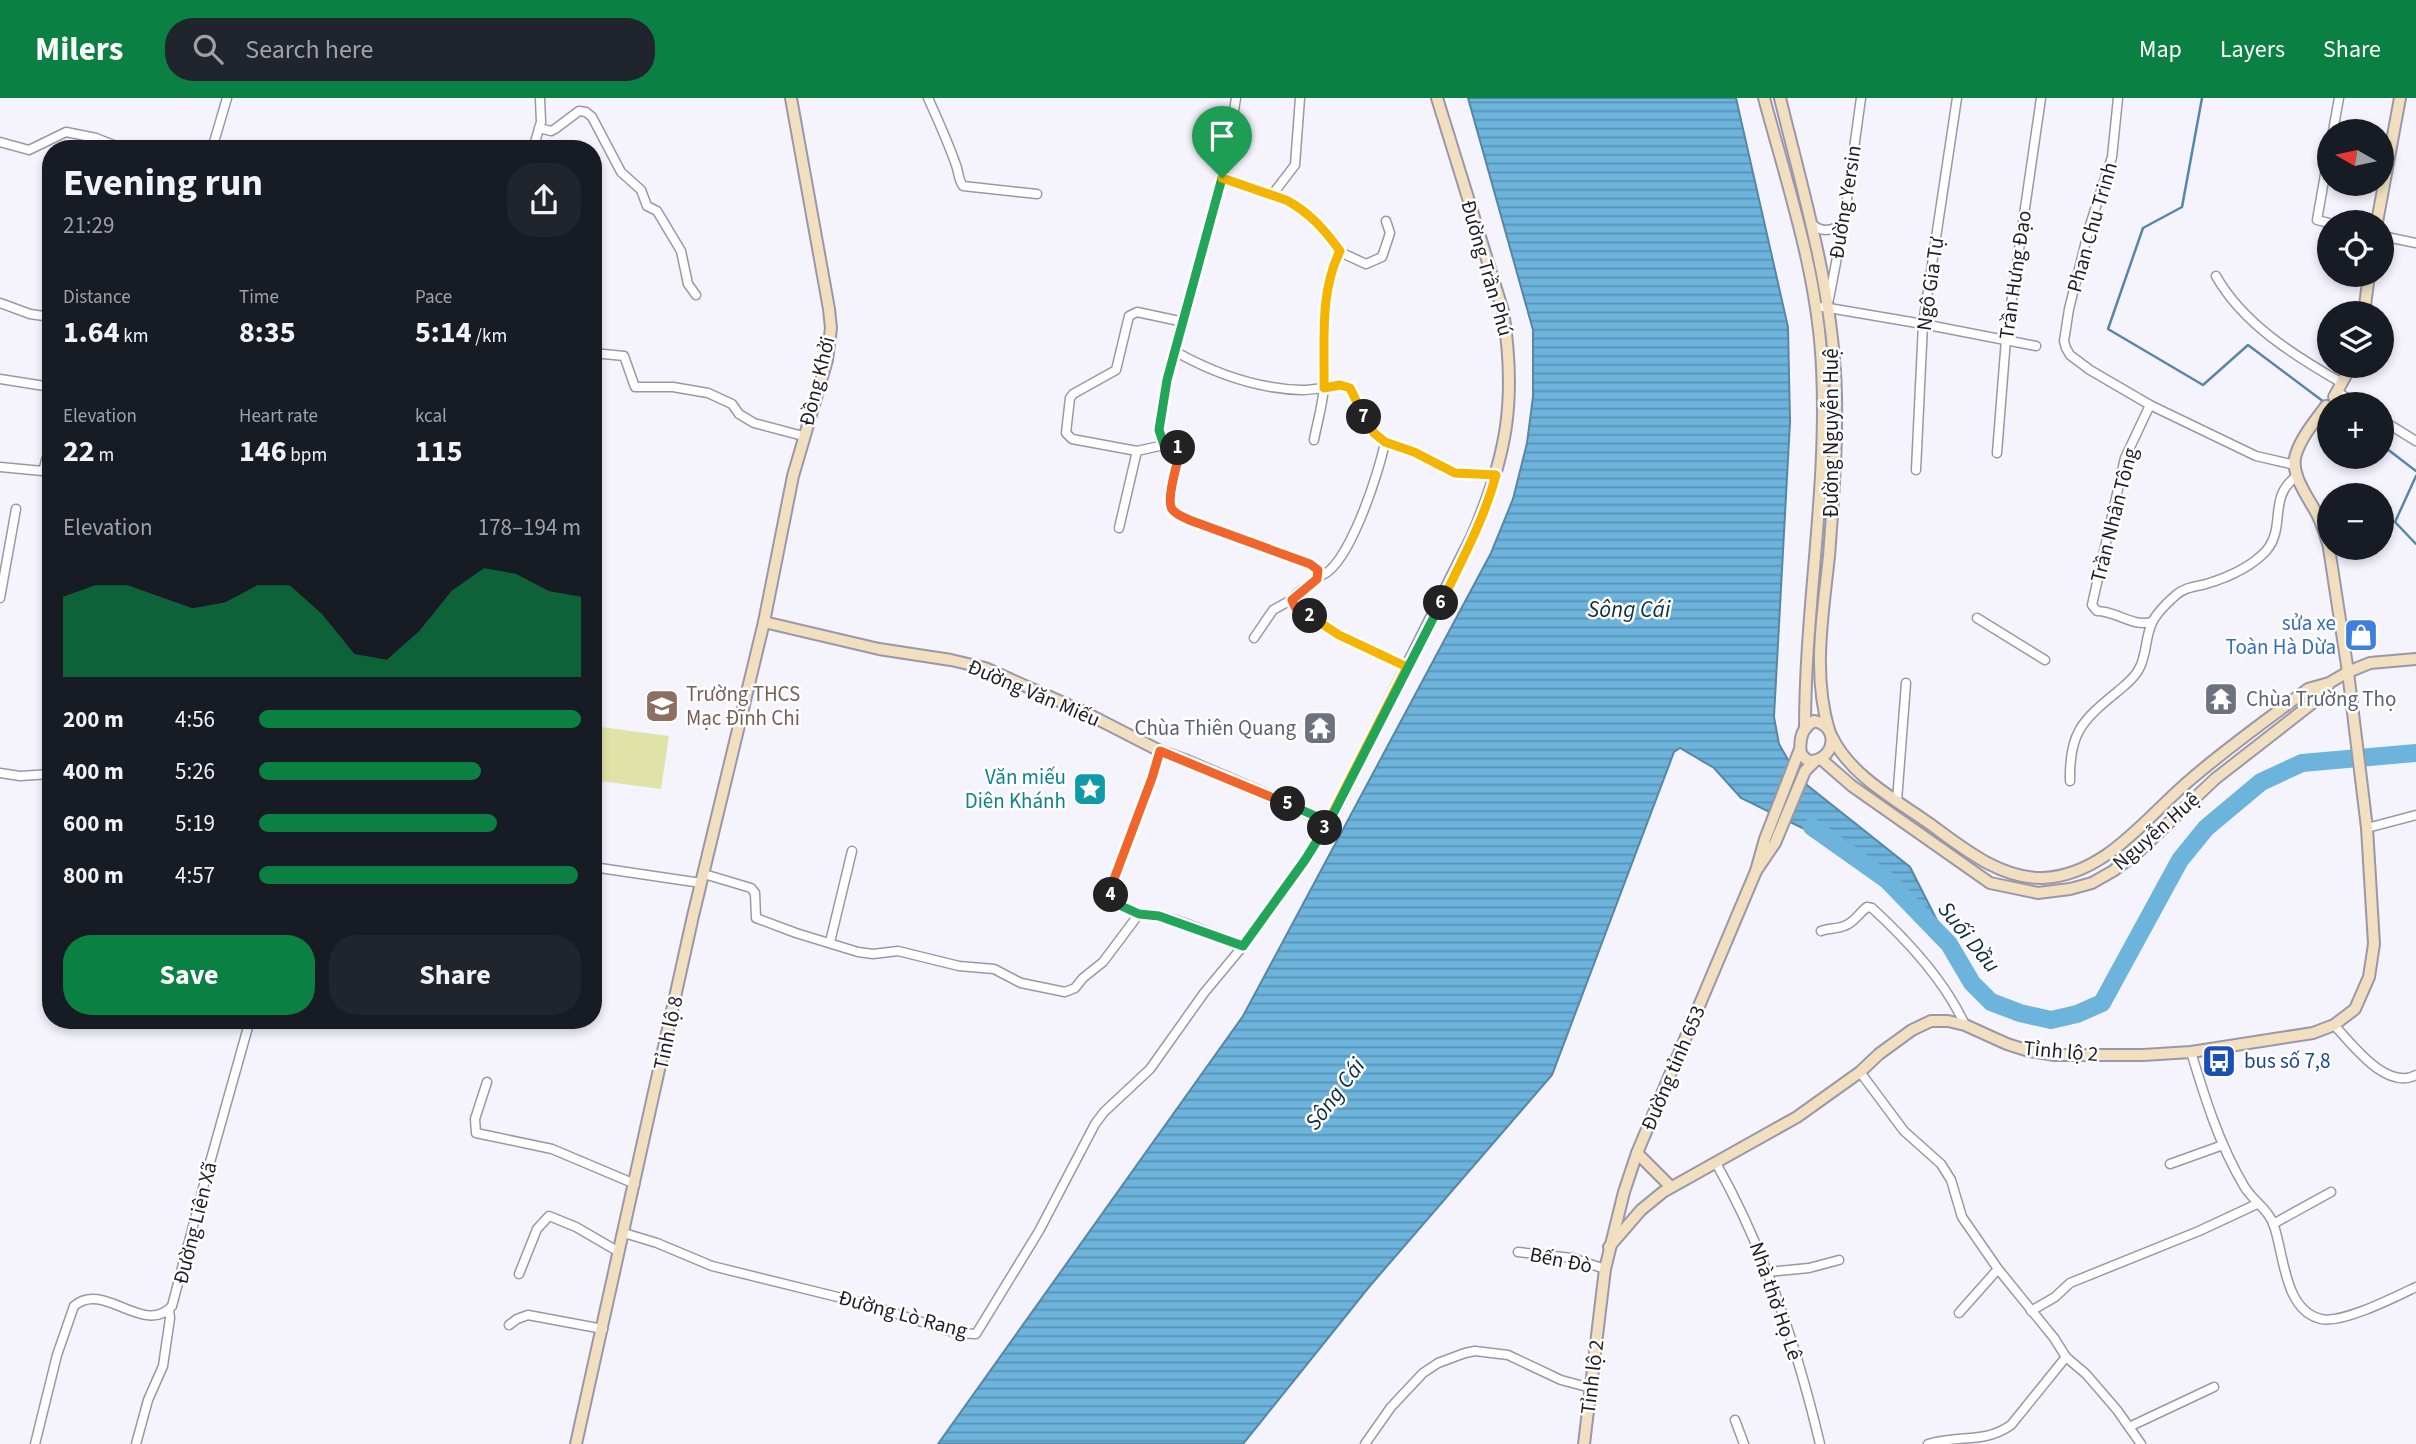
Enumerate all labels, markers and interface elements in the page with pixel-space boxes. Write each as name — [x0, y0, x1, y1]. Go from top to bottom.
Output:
search box — [165, 18, 655, 81]
text: Milers — [35, 26, 123, 73]
icon: search — [189, 30, 227, 68]
text: Search here — [245, 31, 373, 68]
text: Map — [2139, 32, 2182, 67]
text: Layers — [2220, 32, 2285, 67]
text: Share — [2323, 32, 2381, 67]
pin — [1192, 106, 1252, 178]
icon: arrive — [1203, 117, 1241, 155]
north arrow — [2317, 119, 2394, 196]
map controls — [2317, 119, 2394, 560]
street label: Đường Yersin — [1821, 143, 1869, 261]
text: Evening run — [63, 156, 263, 210]
street label: Phan Chu Trinh — [2059, 158, 2125, 296]
button: share — [507, 163, 581, 237]
street label: Đường Trần Phú — [1453, 196, 1521, 340]
text: 21:29 — [63, 209, 114, 242]
street label: Trần Hưng Đạo — [1991, 209, 2039, 341]
button: locate — [2317, 210, 2394, 287]
street label: Ngô Gia Tự — [1909, 235, 1951, 333]
text: Distance — [63, 284, 131, 311]
text: Time — [239, 284, 279, 311]
text: Pace — [415, 284, 452, 311]
button: layers — [2317, 301, 2394, 378]
text: 1.64 — [63, 311, 120, 354]
text: 8:35 — [239, 311, 296, 354]
text: 5:14 — [415, 311, 472, 354]
text: km — [120, 323, 149, 350]
text: /km — [472, 323, 507, 350]
street label: Đồng Khởi — [791, 333, 843, 429]
street label: Đường Nguyễn Huệ — [1816, 348, 1846, 518]
button: + — [2317, 392, 2394, 469]
pin: 7 — [1346, 400, 1382, 434]
text: Elevation — [63, 403, 137, 430]
text: Heart rate — [239, 403, 318, 430]
text: kcal — [415, 403, 447, 430]
text: 7 — [1358, 403, 1369, 430]
text: 22 — [63, 430, 95, 473]
text: 146 — [239, 430, 287, 473]
text: 115 — [415, 430, 463, 473]
pin: 1 — [1160, 430, 1196, 466]
text: 1 — [1172, 434, 1183, 461]
text: m — [95, 442, 114, 469]
text: bpm — [287, 442, 327, 469]
street label: Trần Nhân Tông — [2083, 444, 2145, 586]
button: − — [2317, 483, 2394, 560]
text: Elevation — [63, 511, 153, 544]
text: 178–194 m — [478, 511, 581, 544]
pin: 6 — [1424, 586, 1458, 620]
text: 6 — [1435, 589, 1446, 616]
water label: Sông Cái — [1588, 593, 1671, 626]
pin: 2 — [1292, 598, 1328, 634]
text: 2 — [1304, 602, 1315, 629]
place label: sửa xe Toàn Hà Dừa — [2226, 608, 2336, 662]
shop icon: sửa xe Toàn Hà Dừa — [2342, 616, 2380, 654]
street label: Đường Văn Miếu — [963, 652, 1105, 734]
place label: Trường THCS Mạc Đĩnh Chi — [686, 679, 800, 733]
temple icon: Chùa Trường Thọ — [2202, 680, 2240, 718]
place label: Chùa Trường Thọ — [2246, 684, 2396, 714]
school or university icon: Trường THCS Mạc Đĩnh Chi — [643, 687, 681, 725]
text: 200 m — [63, 703, 124, 736]
text: 4:56 — [175, 703, 215, 736]
temple icon: Chùa Thiên Quang — [1301, 709, 1339, 747]
place label: Chùa Thiên Quang — [1134, 713, 1296, 743]
text: 400 m — [63, 755, 124, 788]
text: 5:26 — [175, 755, 215, 788]
place label: Văn miếu Diên Khánh — [965, 762, 1066, 816]
place icon: Văn miếu Diên Khánh — [1071, 770, 1109, 808]
street label: Nguyễn Huệ — [2106, 785, 2206, 877]
pin: 5 — [1270, 786, 1306, 822]
text: 5 — [1282, 790, 1293, 817]
text: 600 m — [63, 807, 124, 840]
text: 5:19 — [175, 807, 215, 840]
pin: 3 — [1308, 810, 1342, 846]
text: 3 — [1319, 814, 1330, 841]
text: 800 m — [63, 859, 124, 892]
text: 4:57 — [175, 859, 215, 892]
pin: 4 — [1094, 878, 1128, 912]
text: 4 — [1105, 881, 1116, 908]
water label: Suối Dầu — [1930, 894, 2008, 980]
button: Save — [63, 935, 315, 1015]
button: Share — [329, 935, 581, 1015]
street label: Tỉnh lộ 8 — [646, 993, 690, 1073]
street label: Đường tỉnh 653 — [1633, 1001, 1713, 1135]
street label: Tỉnh lộ 2 — [2022, 1033, 2100, 1069]
bus stop icon: bus số 7,8 — [2200, 1042, 2238, 1080]
place label: bus số 7,8 — [2244, 1046, 2331, 1076]
water label: Sông Cái — [1297, 1051, 1373, 1137]
street label: Đường Liên Xã — [165, 1159, 225, 1287]
street label: Nhà thờ Họ Lê — [1742, 1238, 1810, 1364]
street label: Bến Đò — [1527, 1239, 1595, 1281]
street label: Đường Lò Rang — [835, 1282, 971, 1346]
street label: Tỉnh lộ 2 — [1573, 1338, 1611, 1416]

